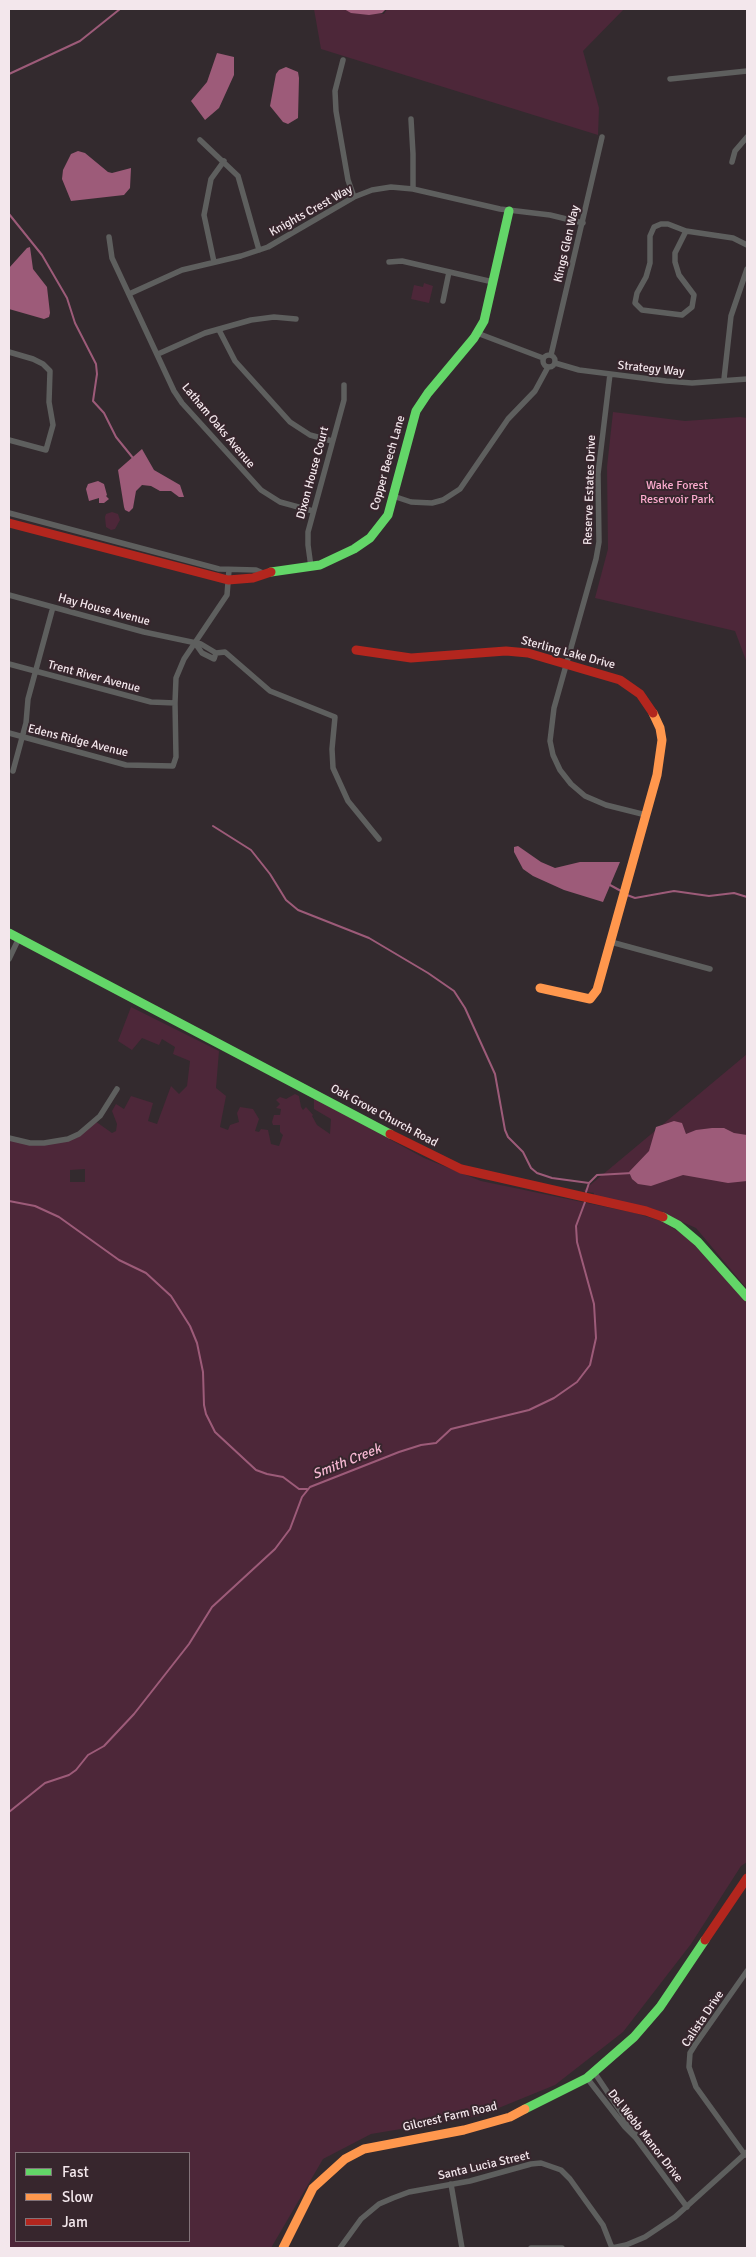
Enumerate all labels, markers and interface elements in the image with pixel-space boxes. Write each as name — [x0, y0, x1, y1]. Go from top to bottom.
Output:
street label: Knights Crest Way — [267, 182, 355, 240]
street label: Kings Glen Way — [551, 204, 583, 284]
street label: Strategy Way — [617, 358, 685, 380]
street label: Latham Oaks Avenue — [178, 381, 258, 471]
street label: Copper Beech Lane — [368, 414, 408, 512]
street label: Dixon House Court — [294, 425, 332, 521]
street label: Reserve Estates Drive — [581, 435, 599, 545]
park label: Wake Forest Reservoir Park — [640, 479, 714, 507]
street label: Hay House Avenue — [56, 591, 152, 629]
street label: Sterling Lake Drive — [519, 634, 617, 672]
street label: Trent River Avenue — [46, 658, 142, 696]
street label: Edens Ridge Avenue — [26, 722, 130, 760]
street label: Oak Grove Church Road — [328, 1082, 440, 1150]
water label: Smith Creek — [310, 1441, 384, 1483]
street label: Calista Drive — [679, 1988, 727, 2050]
street label: Del Webb Manor Drive — [604, 2087, 686, 2185]
street label: Gilcrest Farm Road — [401, 2099, 499, 2135]
street label: Santa Lucia Street — [437, 2148, 531, 2184]
legend — [15, 2152, 190, 2242]
text: Fast — [62, 2163, 89, 2181]
text: Slow — [62, 2188, 93, 2206]
text: Jam — [62, 2213, 88, 2231]

